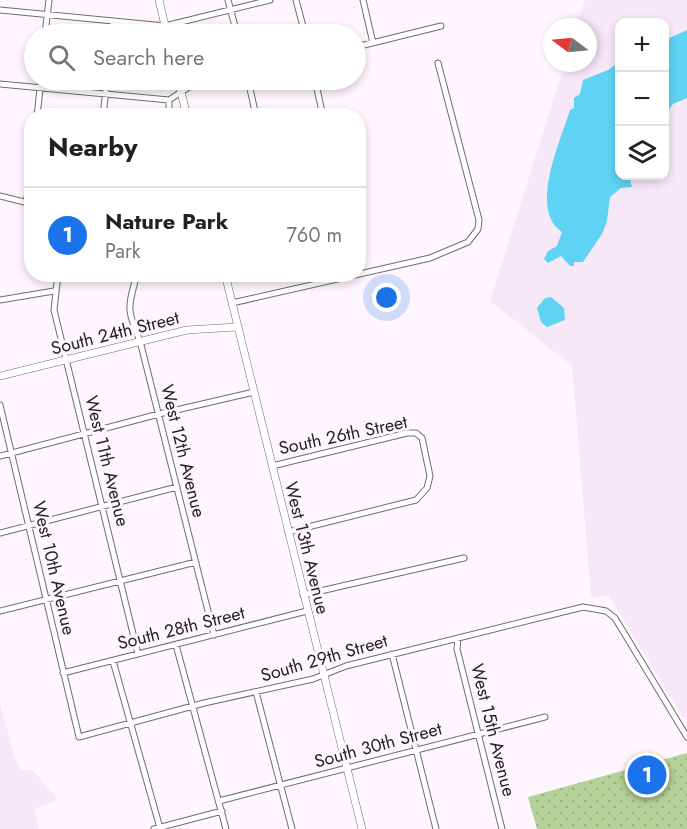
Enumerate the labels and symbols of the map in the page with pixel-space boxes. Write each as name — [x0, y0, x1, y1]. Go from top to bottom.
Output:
north arrow — [543, 18, 597, 72]
your location — [372, 283, 401, 312]
street label: South 24th Street — [48, 304, 182, 361]
street label: West 12th Avenue — [154, 382, 212, 520]
street label: West 11th Avenue — [78, 393, 136, 529]
street label: South 26th Street — [276, 409, 410, 461]
street label: West 13th Avenue — [278, 479, 336, 617]
street label: West 10th Avenue — [26, 498, 82, 638]
street label: South 28th Street — [115, 599, 248, 656]
street label: South 29th Street — [257, 627, 391, 689]
street label: West 15th Avenue — [464, 661, 522, 799]
street label: South 30th Street — [311, 715, 445, 775]
pin: 1 — [628, 752, 666, 798]

